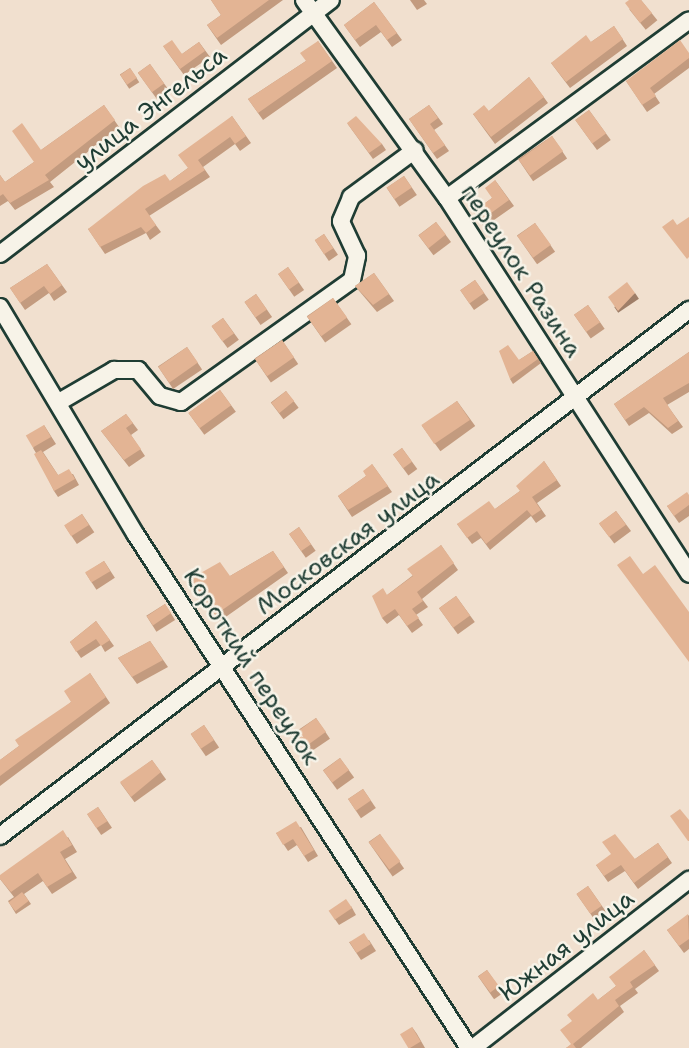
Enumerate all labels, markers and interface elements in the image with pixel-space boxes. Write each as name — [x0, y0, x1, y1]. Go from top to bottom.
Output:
street label: улица Энгельса — [69, 41, 233, 177]
street label: переулок Разина — [454, 179, 588, 363]
street label: Московская улица — [251, 465, 445, 621]
street label: Короткий переулок — [177, 563, 325, 771]
street label: Южная улица — [494, 884, 640, 1008]

